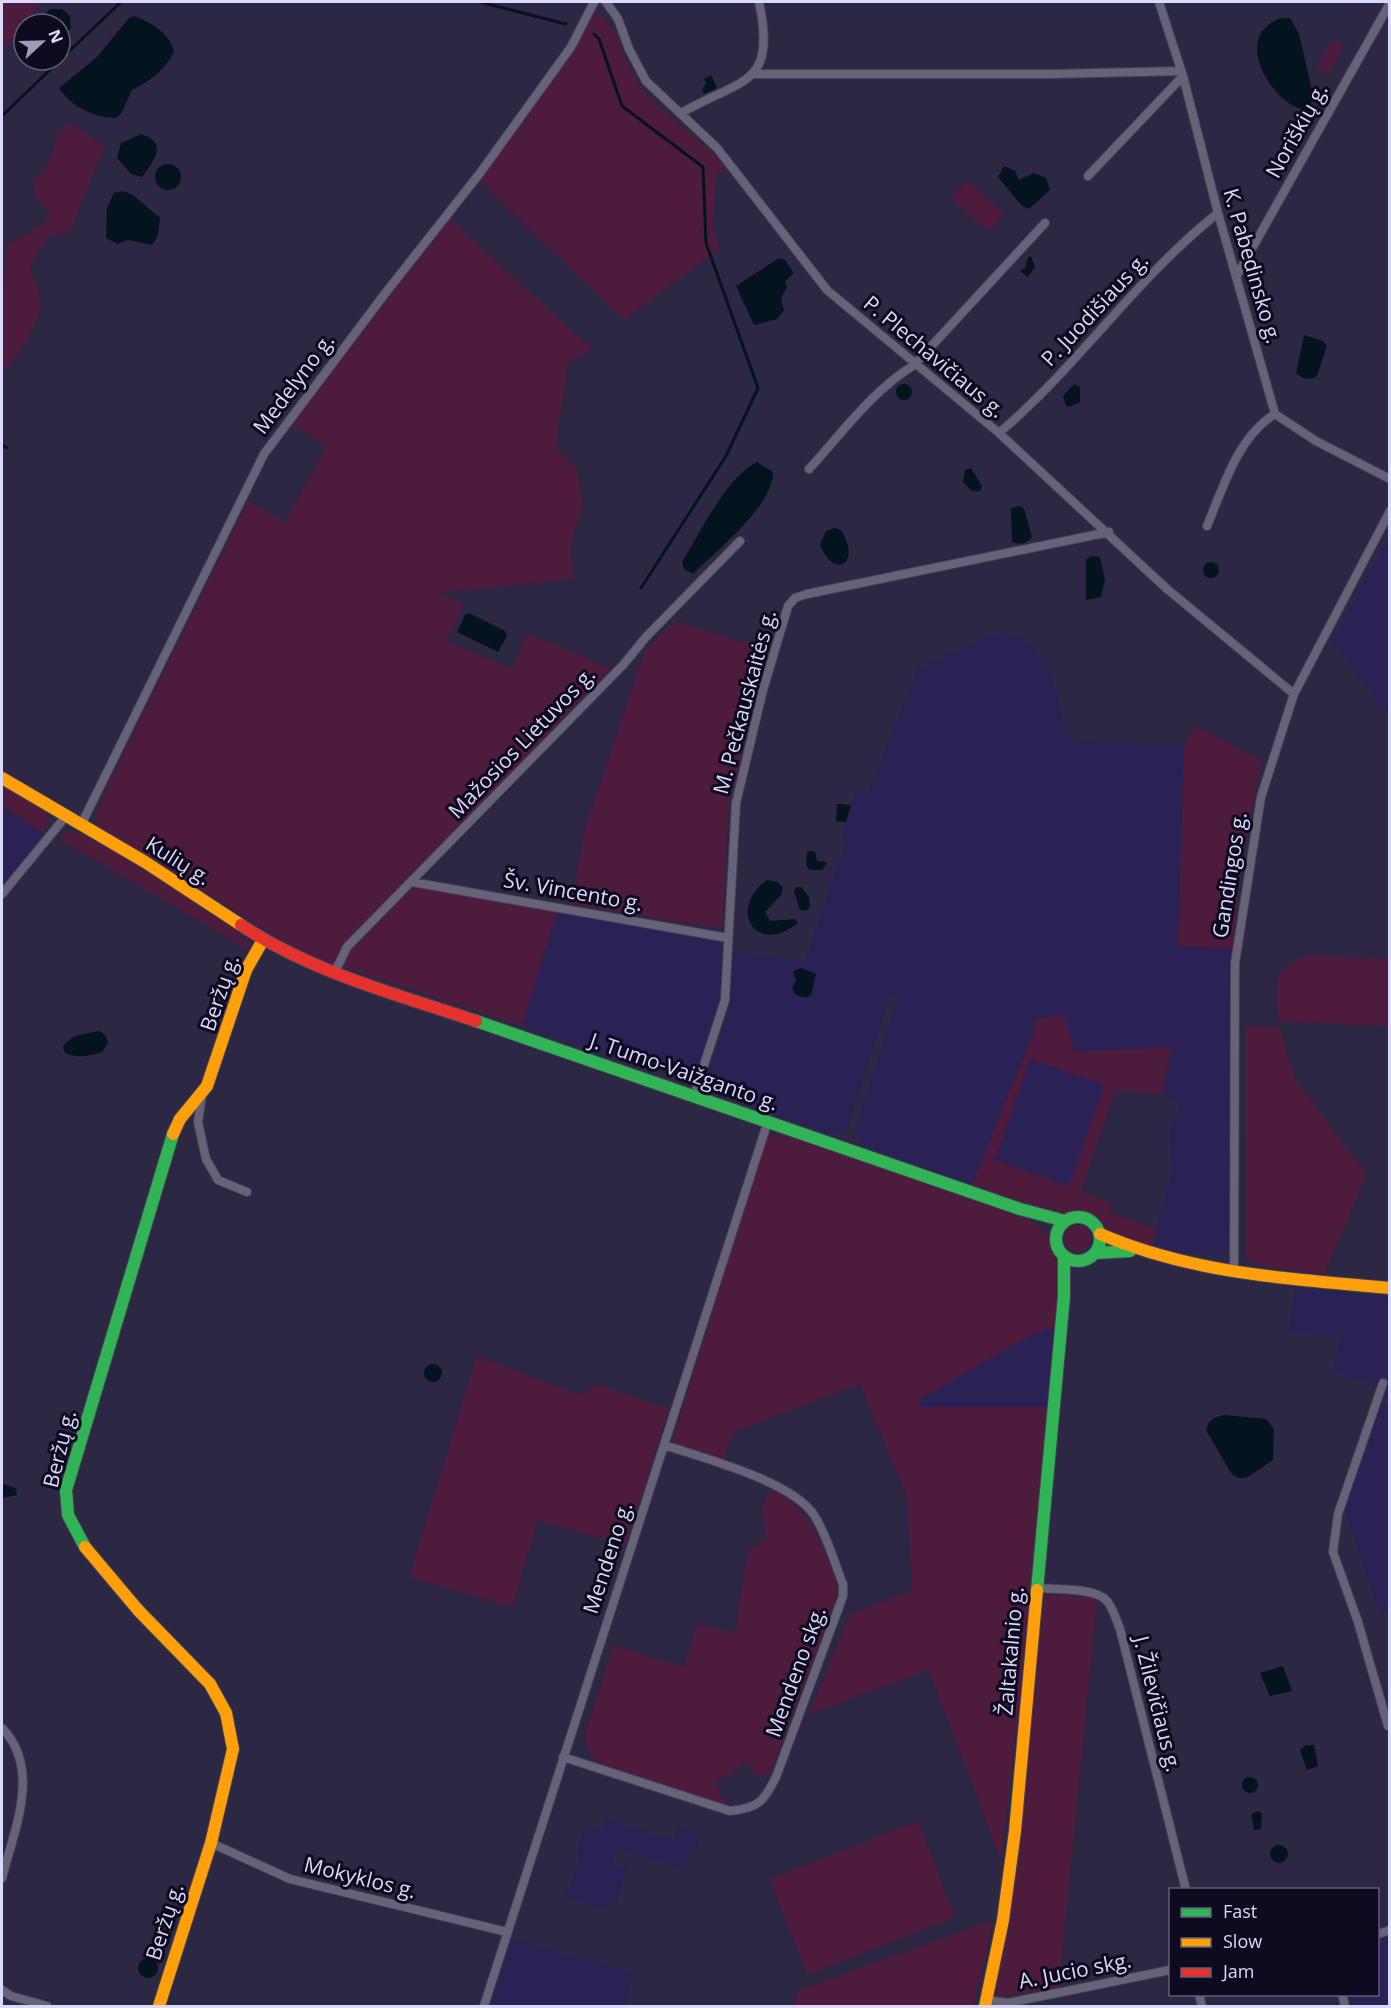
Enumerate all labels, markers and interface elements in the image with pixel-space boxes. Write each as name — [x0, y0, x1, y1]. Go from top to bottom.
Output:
north arrow — [12, 12, 72, 72]
text: N — [43, 26, 69, 47]
street label: Noriškių g. — [1259, 78, 1334, 183]
street label: K. Pabedinsko g. — [1217, 185, 1288, 346]
street label: P. Juodišiaus g. — [1035, 247, 1154, 372]
street label: P. Plechavičiaus g. — [858, 289, 1011, 424]
street label: Medelyno g. — [246, 327, 340, 439]
street label: M. Pečkauskaitės g. — [706, 607, 782, 797]
street label: Mažosios Lietuvos g. — [442, 661, 601, 824]
street label: Gandingos g. — [1205, 810, 1253, 940]
street label: Kulių g. — [141, 829, 216, 891]
street label: Šv. Vincento g. — [501, 865, 645, 917]
street label: Beržų g. — [193, 951, 245, 1035]
street label: J. Tumo-Vaižganto g. — [584, 1025, 782, 1116]
street label: Beržų g. — [36, 1407, 82, 1490]
street label: Mendeno g. — [576, 1498, 638, 1617]
street label: Žaltakalnio g. — [990, 1585, 1030, 1717]
street label: Mendeno skg. — [758, 1602, 832, 1741]
street label: J. Žilevičiaus g. — [1127, 1631, 1188, 1775]
street label: Mokyklos g. — [301, 1850, 419, 1904]
street label: Beržų g. — [139, 1880, 190, 1964]
legend — [1169, 1888, 1379, 1996]
text: Fast — [1223, 1899, 1257, 1923]
text: Slow — [1223, 1929, 1262, 1953]
street label: A. Jucio skg. — [1016, 1945, 1134, 1995]
text: Jam — [1221, 1959, 1255, 1983]

